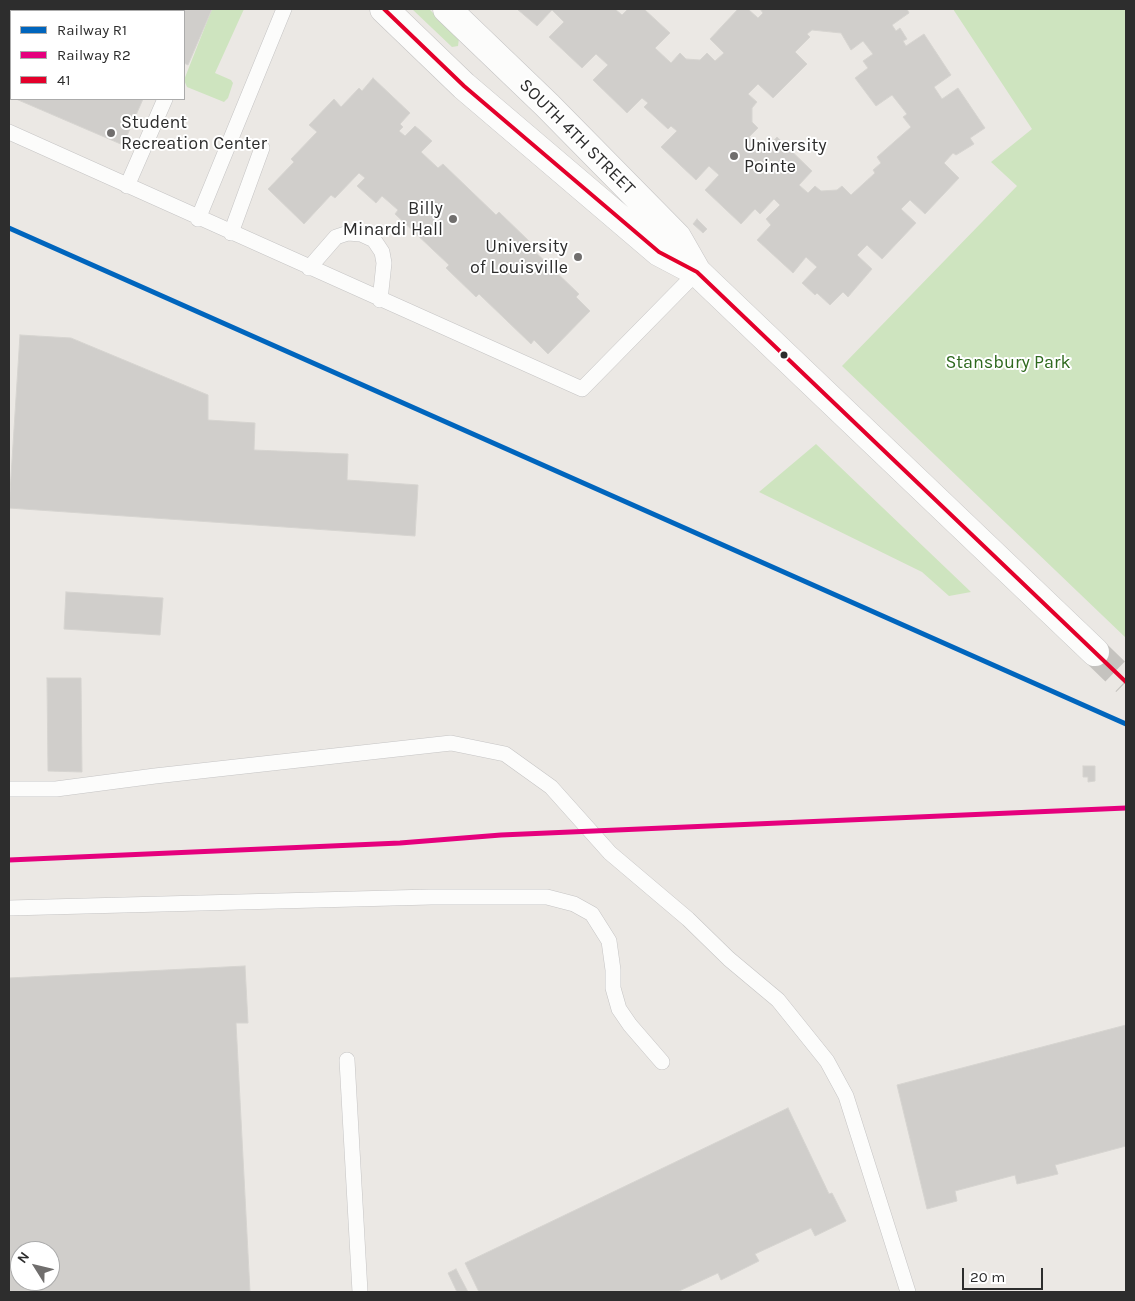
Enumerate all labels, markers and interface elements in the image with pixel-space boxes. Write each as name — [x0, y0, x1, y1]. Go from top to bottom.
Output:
legend — [10, 10, 185, 100]
text: Railway R1 — [57, 21, 127, 39]
text: Railway R2 — [57, 46, 131, 64]
text: 41 — [57, 71, 70, 89]
street label: SOUTH 4TH STREET — [515, 75, 639, 199]
place label: Student Recreation Center — [121, 112, 267, 154]
marker: Student Recreation Center — [105, 127, 117, 139]
place label: University Pointe — [744, 135, 827, 178]
marker: University Pointe — [728, 150, 740, 162]
place label: Billy Minardi Hall — [343, 198, 443, 240]
marker: Billy Minardi Hall — [447, 213, 459, 225]
place label: University of Louisville — [470, 236, 568, 278]
marker: University of Louisville — [572, 251, 584, 263]
unlabelled marker — [779, 350, 789, 360]
park label: Stansbury Park — [945, 352, 1071, 374]
north arrow — [10, 1241, 60, 1291]
text: N — [13, 1248, 33, 1267]
scale bar — [965, 1258, 1046, 1290]
text: 20 m — [970, 1268, 1005, 1286]

